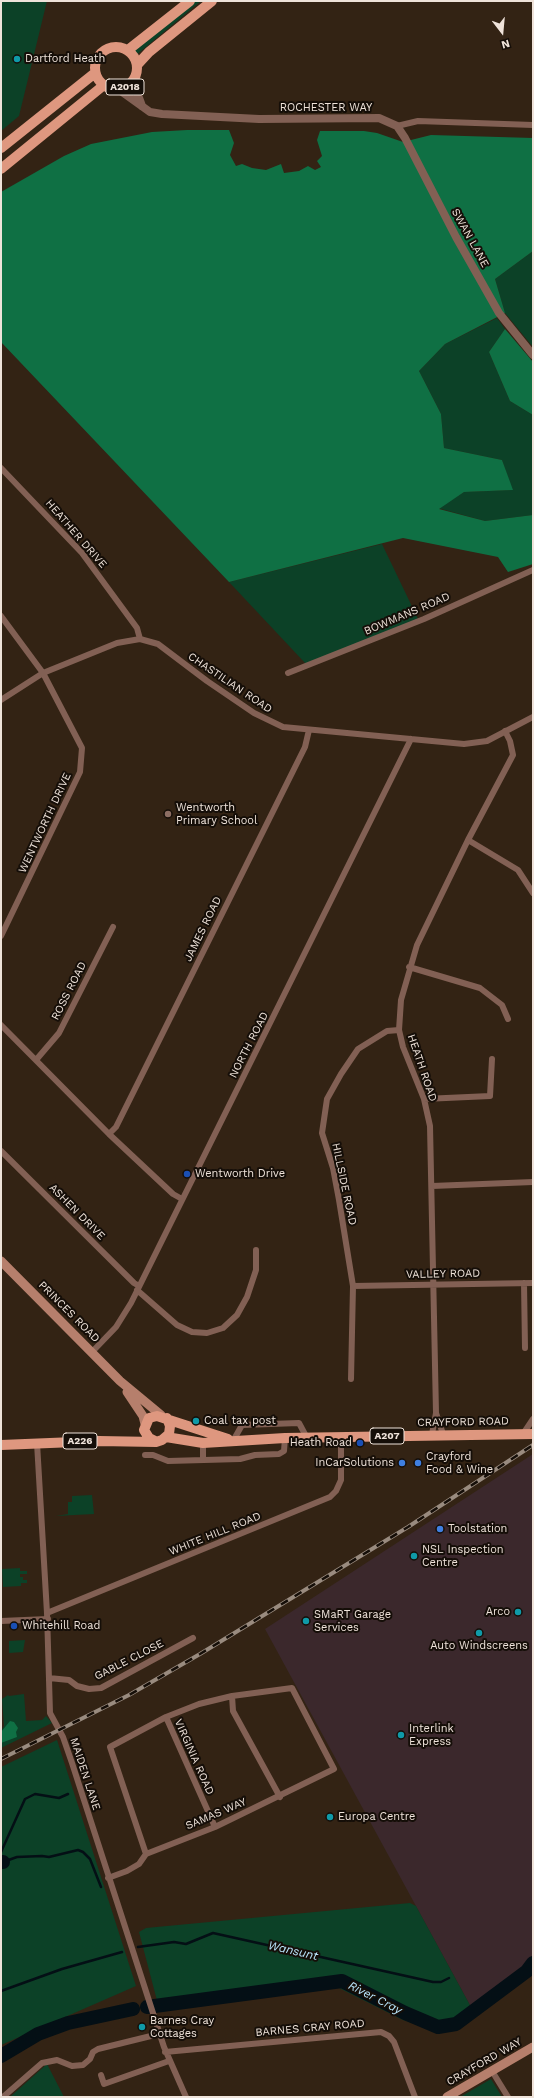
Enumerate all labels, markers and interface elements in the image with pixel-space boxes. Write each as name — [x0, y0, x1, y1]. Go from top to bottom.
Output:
north arrow — [482, 12, 522, 52]
text: N — [500, 37, 511, 51]
place label: Dartford Heath — [25, 52, 105, 66]
marker: Dartford Heath — [12, 54, 22, 64]
road number: A2018 — [106, 79, 144, 95]
street label: ROCHESTER WAY — [280, 101, 372, 115]
street label: SWAN LANE — [448, 206, 492, 270]
street label: HEATHER DRIVE — [43, 497, 109, 571]
street label: BOWMANS ROAD — [362, 590, 452, 638]
street label: CHASTILIAN ROAD — [185, 650, 275, 716]
street label: WENTWORTH DRIVE — [16, 771, 74, 875]
place label: Wentworth Primary School — [176, 801, 257, 827]
marker: Wentworth Primary School — [163, 809, 173, 819]
street label: JAMES ROAD — [182, 894, 224, 964]
street label: ROSS ROAD — [49, 960, 89, 1022]
street label: NORTH ROAD — [227, 1010, 271, 1080]
street label: HEATH ROAD — [404, 1033, 440, 1103]
street label: HILLSIDE ROAD — [329, 1142, 359, 1226]
place label: Wentworth Drive — [195, 1167, 285, 1181]
marker: Wentworth Drive — [182, 1169, 192, 1179]
street label: ASHEN DRIVE — [46, 1181, 108, 1243]
street label: VALLEY ROAD — [406, 1267, 480, 1281]
street label: PRINCES ROAD — [36, 1279, 102, 1345]
place label: Coal tax post — [204, 1414, 276, 1428]
street label: CRAYFORD ROAD — [417, 1415, 509, 1429]
marker: Coal tax post — [191, 1416, 201, 1426]
road number: A207 — [370, 1428, 404, 1444]
road number: A226 — [63, 1433, 97, 1449]
place label: Heath Road — [290, 1436, 352, 1450]
marker: Heath Road — [355, 1438, 365, 1448]
place label: Crayford Food & Wine — [426, 1450, 493, 1476]
place label: InCarSolutions — [315, 1456, 394, 1470]
marker: InCarSolutions — [397, 1458, 407, 1468]
marker: Crayford Food & Wine — [413, 1458, 423, 1468]
street label: WHITE HILL ROAD — [167, 1510, 263, 1558]
place label: Toolstation — [448, 1522, 507, 1536]
marker: Toolstation — [435, 1524, 445, 1534]
place label: NSL Inspection Centre — [422, 1543, 504, 1569]
marker: NSL Inspection Centre — [409, 1551, 419, 1561]
place label: Arco — [486, 1605, 510, 1619]
marker: Arco — [513, 1607, 523, 1617]
place label: SMaRT Garage Services — [314, 1608, 391, 1634]
marker: SMaRT Garage Services — [301, 1616, 311, 1626]
place label: Whitehill Road — [22, 1619, 100, 1633]
marker: Whitehill Road — [9, 1621, 19, 1631]
marker: Auto Windscreens — [474, 1628, 484, 1638]
street label: GABLE CLOSE — [92, 1637, 166, 1683]
place label: Auto Windscreens — [430, 1639, 528, 1653]
street label: VIRGINIA ROAD — [171, 1717, 217, 1797]
place label: Interlink Express — [409, 1722, 454, 1748]
marker: Interlink Express — [396, 1730, 406, 1740]
street label: MAIDEN LANE — [67, 1736, 103, 1812]
street label: SAMAS WAY — [184, 1795, 248, 1833]
place label: Europa Centre — [338, 1810, 415, 1824]
marker: Europa Centre — [325, 1812, 335, 1822]
water label: Wansunt — [267, 1938, 319, 1964]
water label: River Cray — [346, 1978, 404, 2018]
place label: Barnes Cray Cottages — [150, 2014, 214, 2040]
street label: BARNES CRAY ROAD — [255, 2017, 365, 2039]
marker: Barnes Cray Cottages — [137, 2022, 147, 2032]
street label: CRAYFORD WAY — [444, 2035, 524, 2089]

